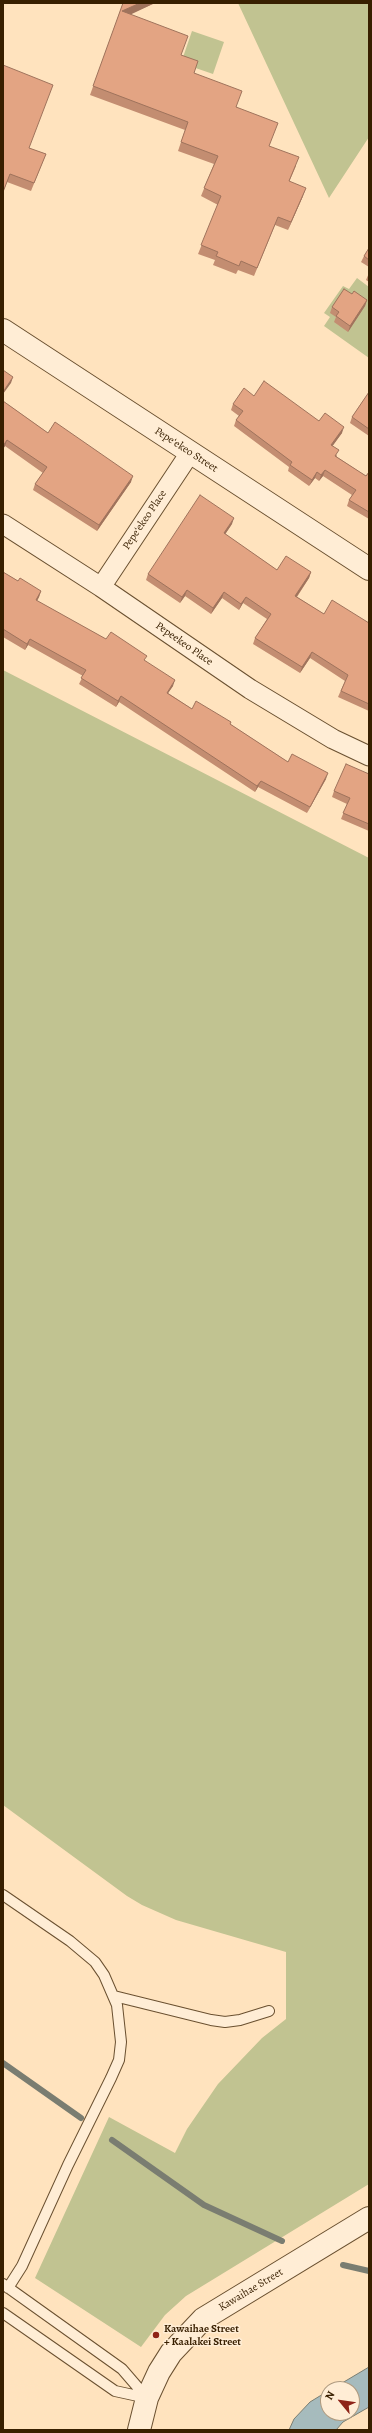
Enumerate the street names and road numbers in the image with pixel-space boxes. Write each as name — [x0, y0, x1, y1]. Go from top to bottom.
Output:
street label: Pepeʻekeo Street — [152, 425, 220, 475]
street label: Pepeʻekeo Place — [120, 488, 170, 552]
street label: Pepeekeo Place — [153, 619, 215, 669]
street label: Kawaihae Street — [216, 2266, 286, 2314]

